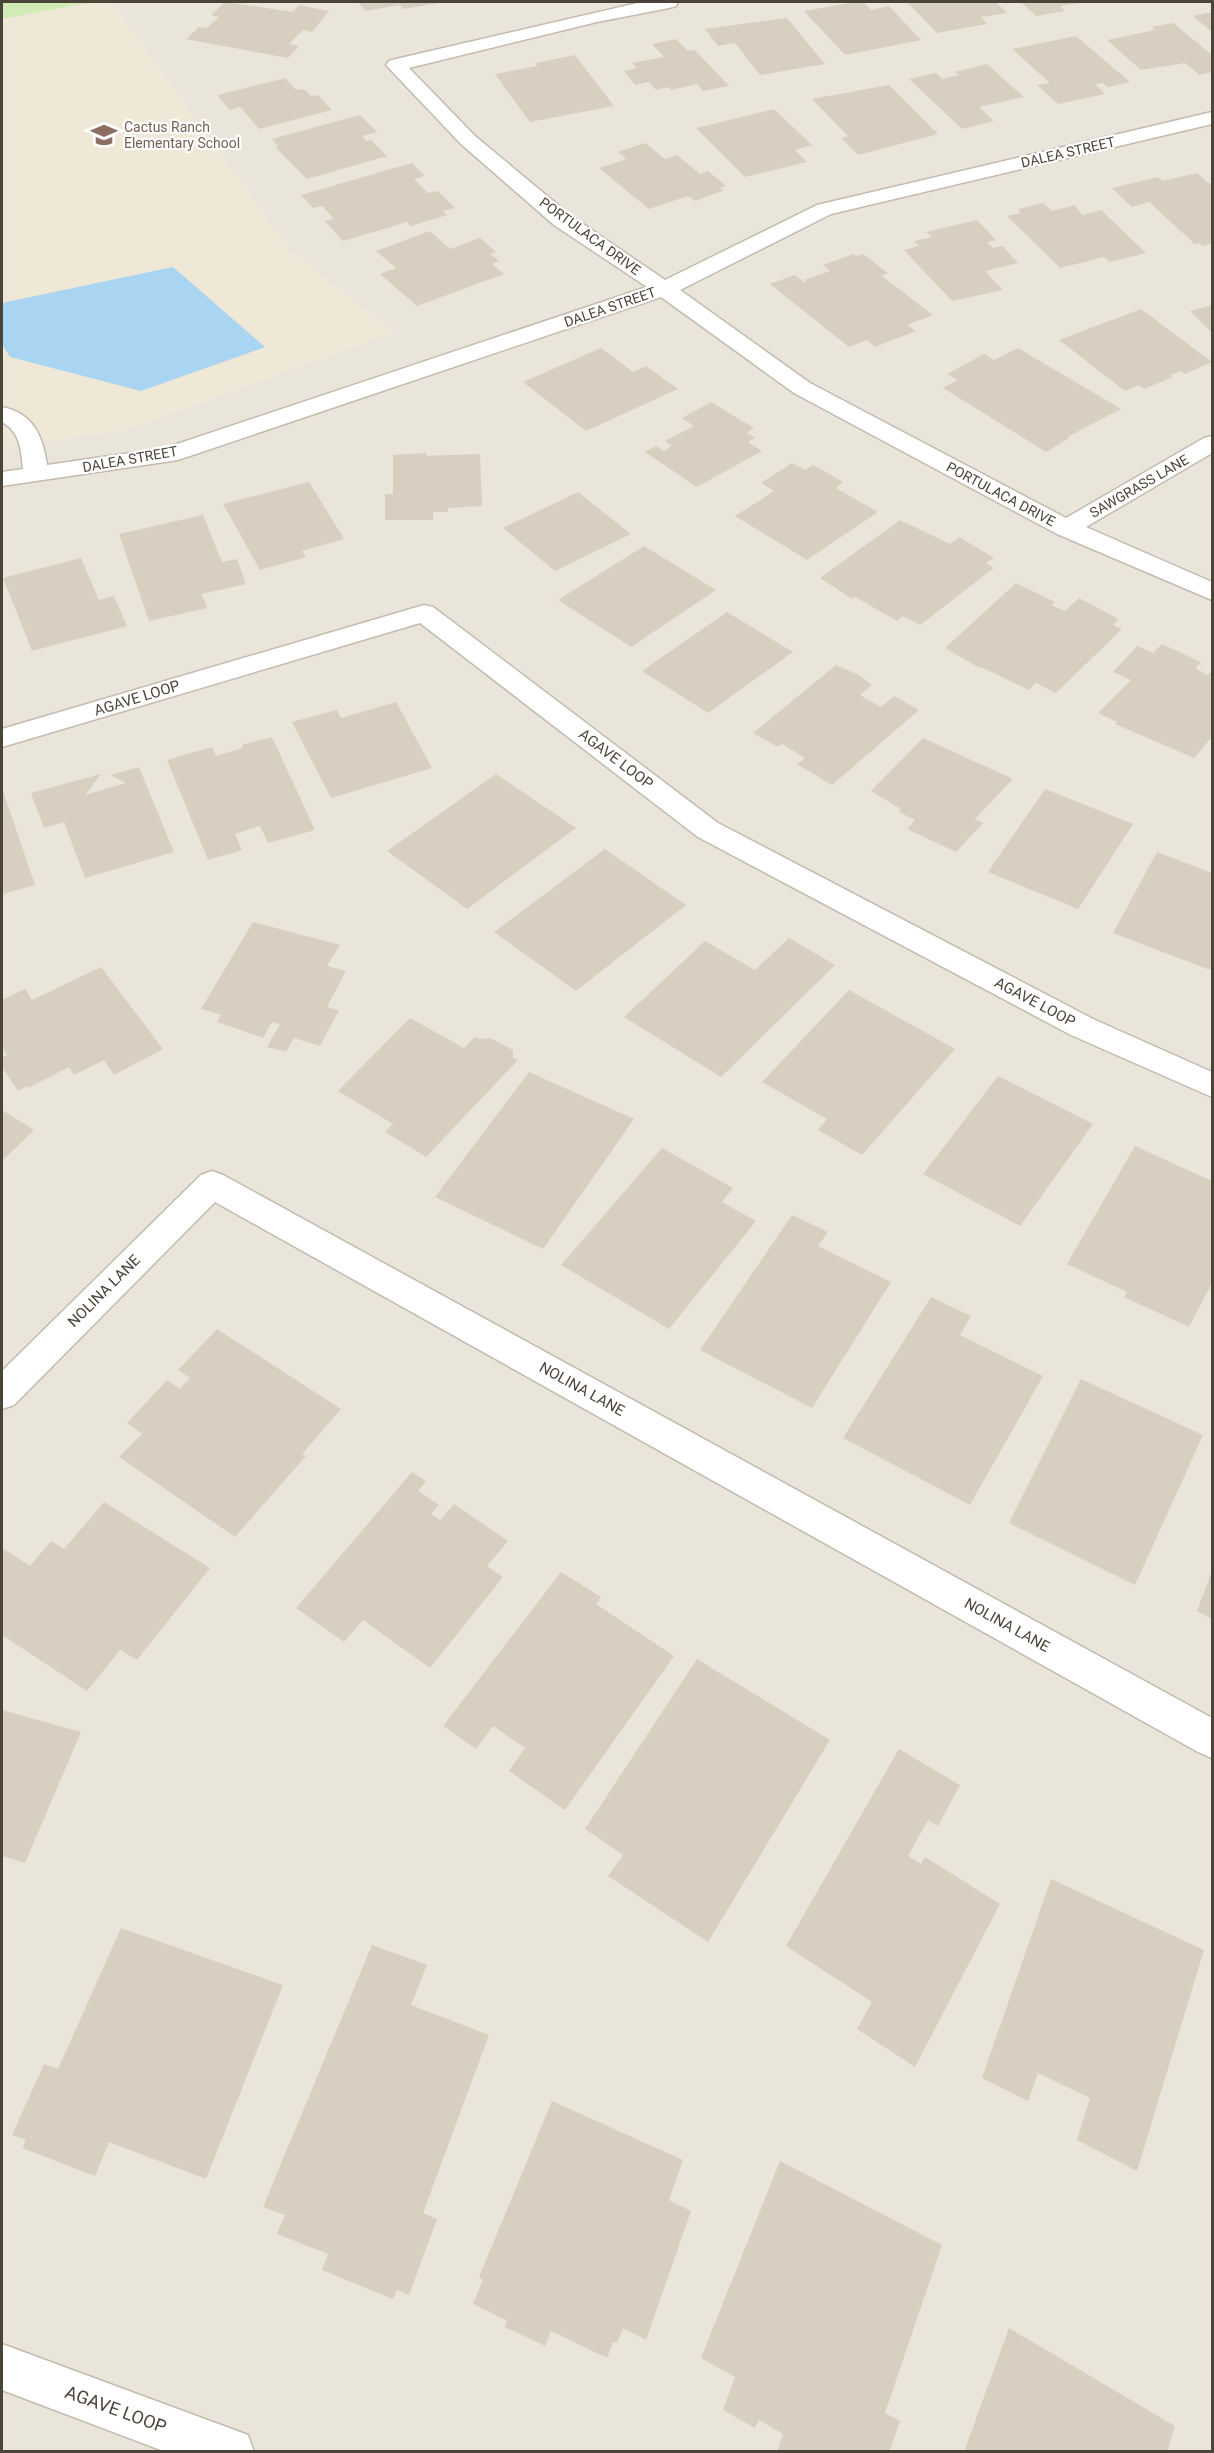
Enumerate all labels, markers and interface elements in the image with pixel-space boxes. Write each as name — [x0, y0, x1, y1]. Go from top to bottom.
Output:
place label: Cactus Ranch Elementary School — [124, 119, 240, 151]
school or university icon: Cactus Ranch Elementary School — [89, 120, 119, 150]
street label: DALEA STREET — [1019, 133, 1117, 171]
street label: PORTULACA DRIVE — [536, 194, 644, 278]
street label: DALEA STREET — [562, 284, 659, 330]
street label: DALEA STREET — [81, 443, 179, 475]
street label: SAWGRASS LANE — [1087, 451, 1191, 521]
street label: PORTULACA DRIVE — [944, 459, 1058, 529]
street label: AGAVE LOOP — [92, 676, 182, 720]
street label: AGAVE LOOP — [575, 725, 657, 793]
street label: AGAVE LOOP — [992, 973, 1078, 1031]
street label: NOLINA LANE — [64, 1251, 144, 1331]
street label: NOLINA LANE — [536, 1358, 628, 1420]
street label: NOLINA LANE — [961, 1594, 1053, 1656]
street label: AGAVE LOOP — [62, 2381, 170, 2437]

